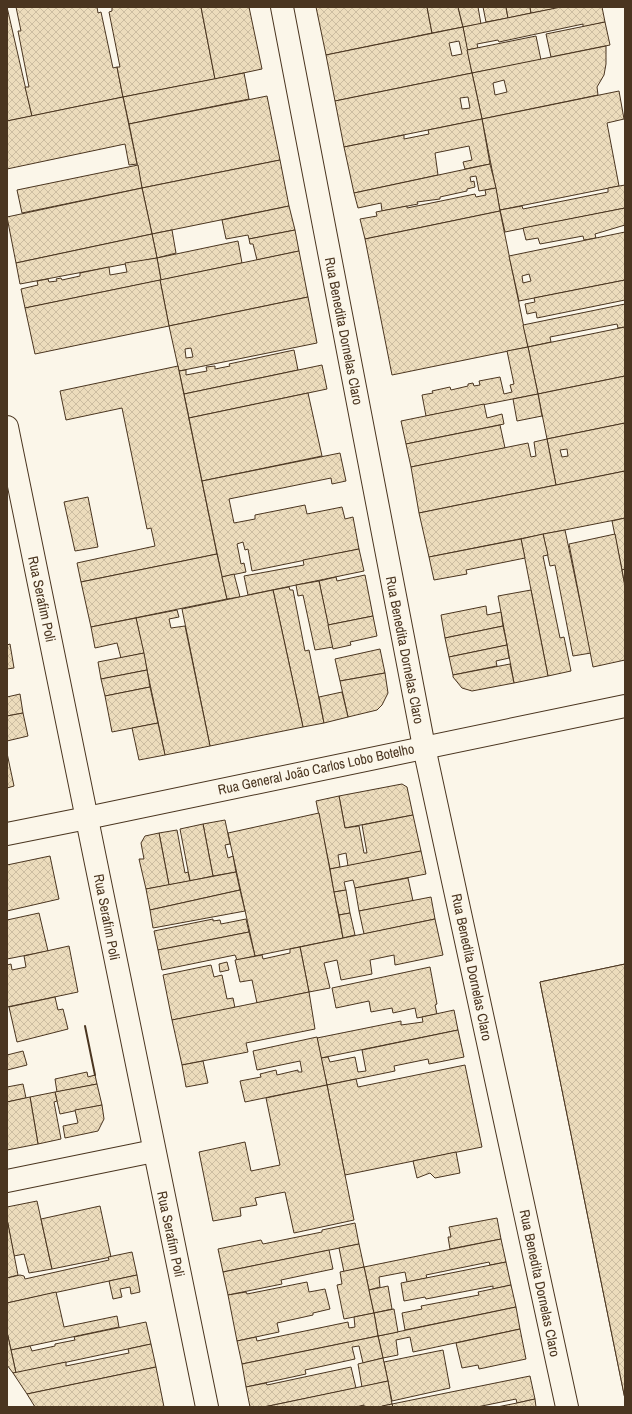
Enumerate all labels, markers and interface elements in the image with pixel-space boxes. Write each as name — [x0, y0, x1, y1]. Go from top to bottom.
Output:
street label: Rua Benedita Dornelas Claro — [321, 256, 367, 406]
street label: Rua Serafim Poli — [24, 554, 60, 644]
street label: Rua Benedita Dornelas Claro — [382, 575, 428, 725]
street label: Rua General João Carlos Lobo Botelho — [216, 739, 416, 799]
street label: Rua Serafim Poli — [90, 872, 124, 962]
street label: Rua Benedita Dornelas Claro — [448, 892, 496, 1042]
street label: Rua Serafim Poli — [153, 1189, 189, 1279]
street label: Rua Benedita Dornelas Claro — [516, 1208, 564, 1358]

